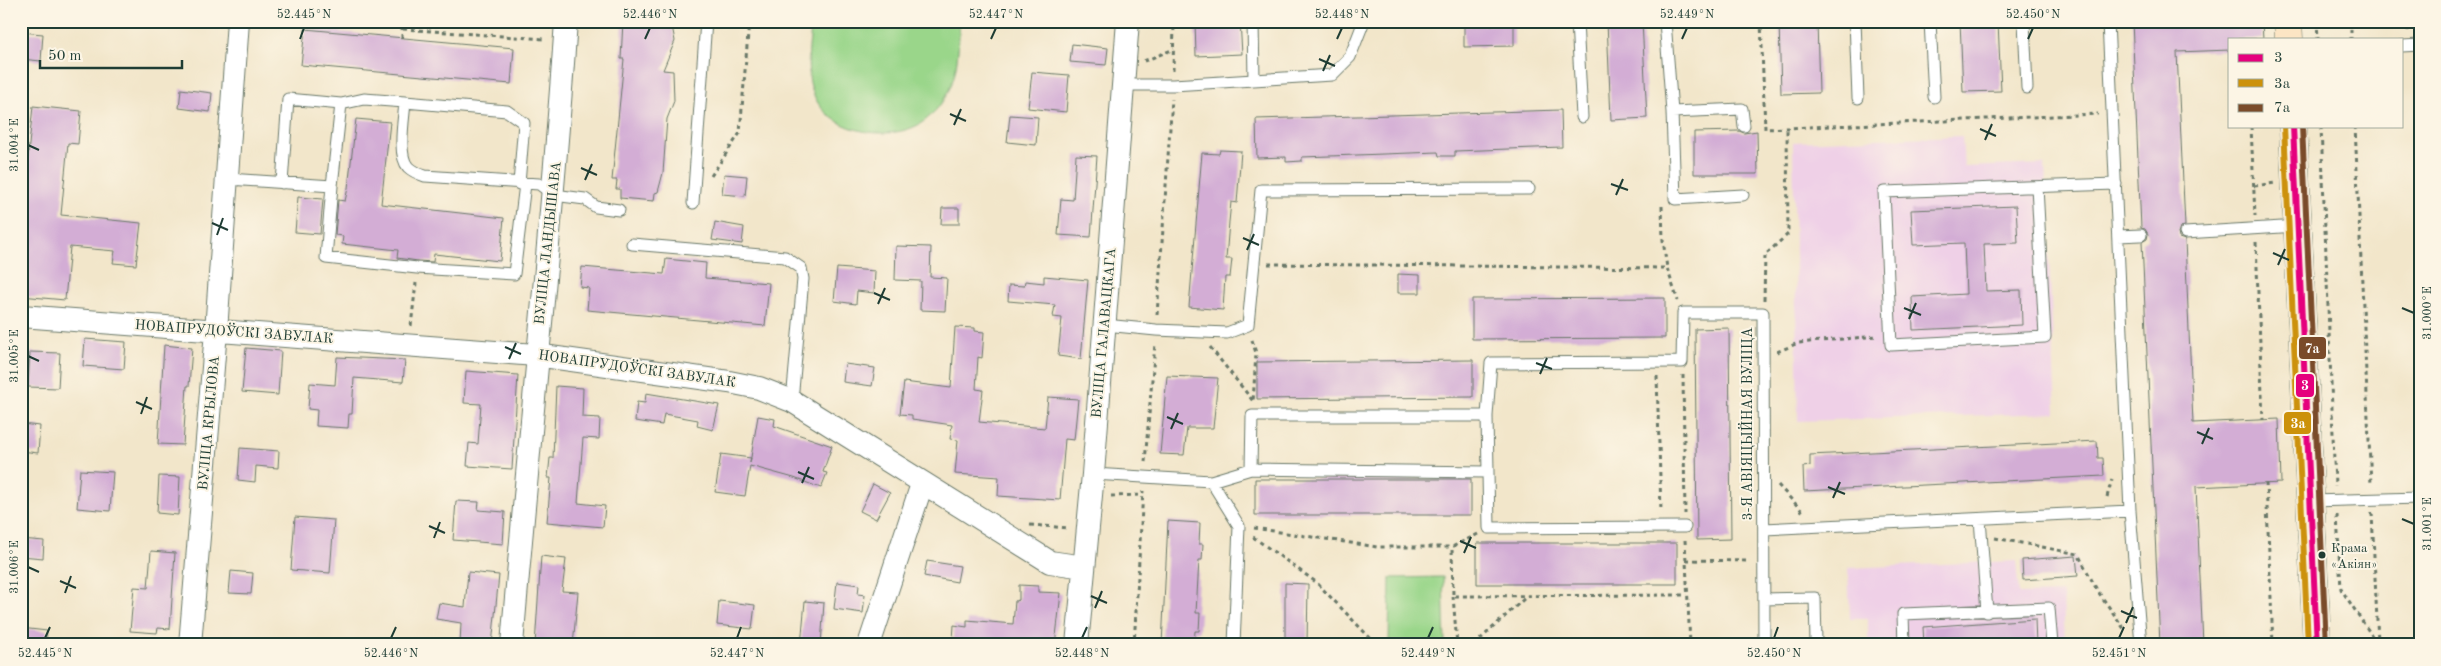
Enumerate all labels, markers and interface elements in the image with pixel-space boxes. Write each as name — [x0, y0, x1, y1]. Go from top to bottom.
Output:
text: 52.445°N — [277, 8, 331, 21]
text: 52.446°N — [623, 8, 677, 21]
text: 52.447°N — [969, 8, 1023, 21]
text: 52.448°N — [1315, 8, 1369, 21]
text: 52.449°N — [1660, 8, 1714, 21]
text: 52.450°N — [2006, 8, 2060, 21]
scale bar — [40, 38, 182, 70]
legend — [2228, 38, 2404, 128]
text: 50 m — [48, 49, 82, 64]
text: 3 — [2274, 51, 2283, 66]
text: 3а — [2274, 77, 2291, 92]
text: 7а — [2274, 101, 2291, 116]
text: 31.004°E — [9, 118, 21, 172]
street label: ВУЛІЦА ЛАНДЫШАВА — [532, 161, 564, 325]
street label: ВУЛІЦА ГАЛАВАЦКАГА — [1090, 247, 1118, 419]
text: 31.000°E — [2422, 286, 2434, 340]
street label: НОВАПРУДОЎСКІ ЗАВУЛАК — [134, 314, 334, 346]
street label: 3-Я АВІЯЦЫЙНАЯ ВУЛІЦА — [1737, 327, 1755, 521]
text: 31.005°E — [8, 329, 21, 383]
line badge: 7а — [2298, 336, 2327, 360]
text: 7а — [2304, 342, 2320, 356]
street label: НОВАПРУДОЎСКІ ЗАВУЛАК — [537, 344, 737, 390]
street label: ВУЛІЦА КРЫЛОВА — [196, 355, 222, 491]
line badge: 3 — [2295, 373, 2315, 398]
text: 3 — [2301, 379, 2309, 393]
line badge: 3а — [2283, 411, 2312, 435]
text: 3а — [2290, 417, 2306, 431]
text: 31.001°E — [2422, 497, 2434, 551]
text: 31.006°E — [9, 540, 21, 594]
place label: Крама «Акіян» — [2331, 542, 2377, 571]
marker: Крама «Акіян» — [2317, 550, 2327, 560]
text: 52.445°N — [18, 647, 72, 660]
text: 52.446°N — [364, 647, 418, 660]
text: 52.447°N — [710, 647, 764, 660]
text: 52.448°N — [1055, 647, 1109, 660]
text: 52.449°N — [1401, 647, 1455, 660]
text: 52.450°N — [1747, 647, 1801, 660]
text: 52.451°N — [2092, 647, 2146, 660]

